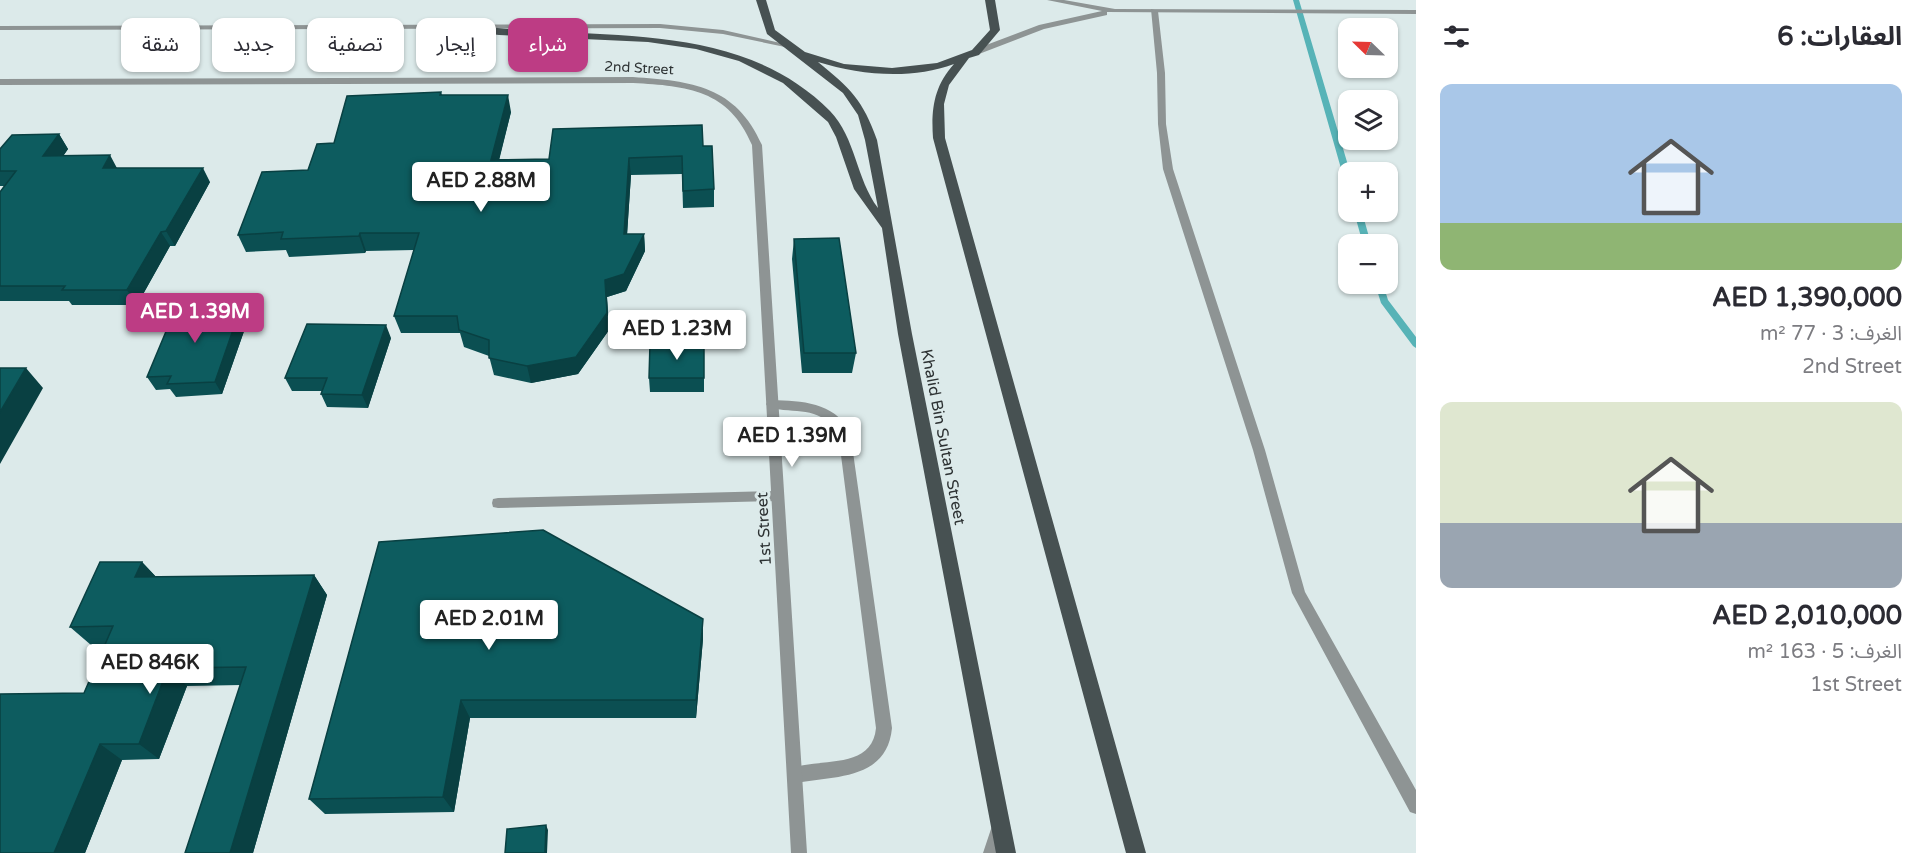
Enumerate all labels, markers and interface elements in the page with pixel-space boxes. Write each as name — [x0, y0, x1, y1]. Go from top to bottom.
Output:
chip: شقة — [121, 18, 200, 72]
chip: جديد — [212, 18, 295, 72]
chip: تصفية — [307, 18, 404, 72]
chip: إيجار — [416, 18, 496, 72]
chip: شراء — [508, 18, 588, 72]
north arrow — [1338, 18, 1398, 78]
map controls — [1338, 18, 1398, 294]
icon: filters — [1440, 20, 1473, 53]
text: العقارات: 6 — [1777, 21, 1902, 52]
street label: 2nd Street — [604, 58, 675, 78]
button: layers — [1338, 90, 1398, 150]
icon: home — [1617, 123, 1725, 231]
pin: AED 2.88M — [412, 162, 550, 213]
button: + — [1338, 162, 1398, 222]
text: AED 2.88M — [426, 169, 536, 193]
button: − — [1338, 234, 1398, 294]
text: AED 1,390,000 — [1712, 282, 1902, 313]
pin: AED 1.39M — [126, 293, 264, 344]
text: AED 1.39M — [140, 300, 250, 324]
pin: AED 1.23M — [608, 310, 746, 361]
text: AED 1.23M — [622, 317, 732, 341]
text: الغرف: 3 · 77 m² — [1760, 322, 1902, 346]
street label: Khalid Bin Sultan Street — [916, 347, 970, 527]
text: 2nd Street — [1802, 355, 1902, 379]
pin: AED 1.39M — [723, 417, 861, 468]
text: AED 1.39M — [737, 424, 847, 448]
icon: home — [1617, 441, 1725, 549]
street label: 1st Street — [752, 492, 776, 566]
pin: AED 2.01M — [420, 600, 558, 651]
text: AED 2,010,000 — [1712, 600, 1902, 631]
text: AED 2.01M — [434, 607, 544, 631]
text: الغرف: 5 · 163 m² — [1747, 640, 1902, 664]
pin: AED 846K — [88, 644, 212, 695]
text: AED 846K — [101, 651, 199, 675]
text: 1st Street — [1810, 673, 1902, 697]

